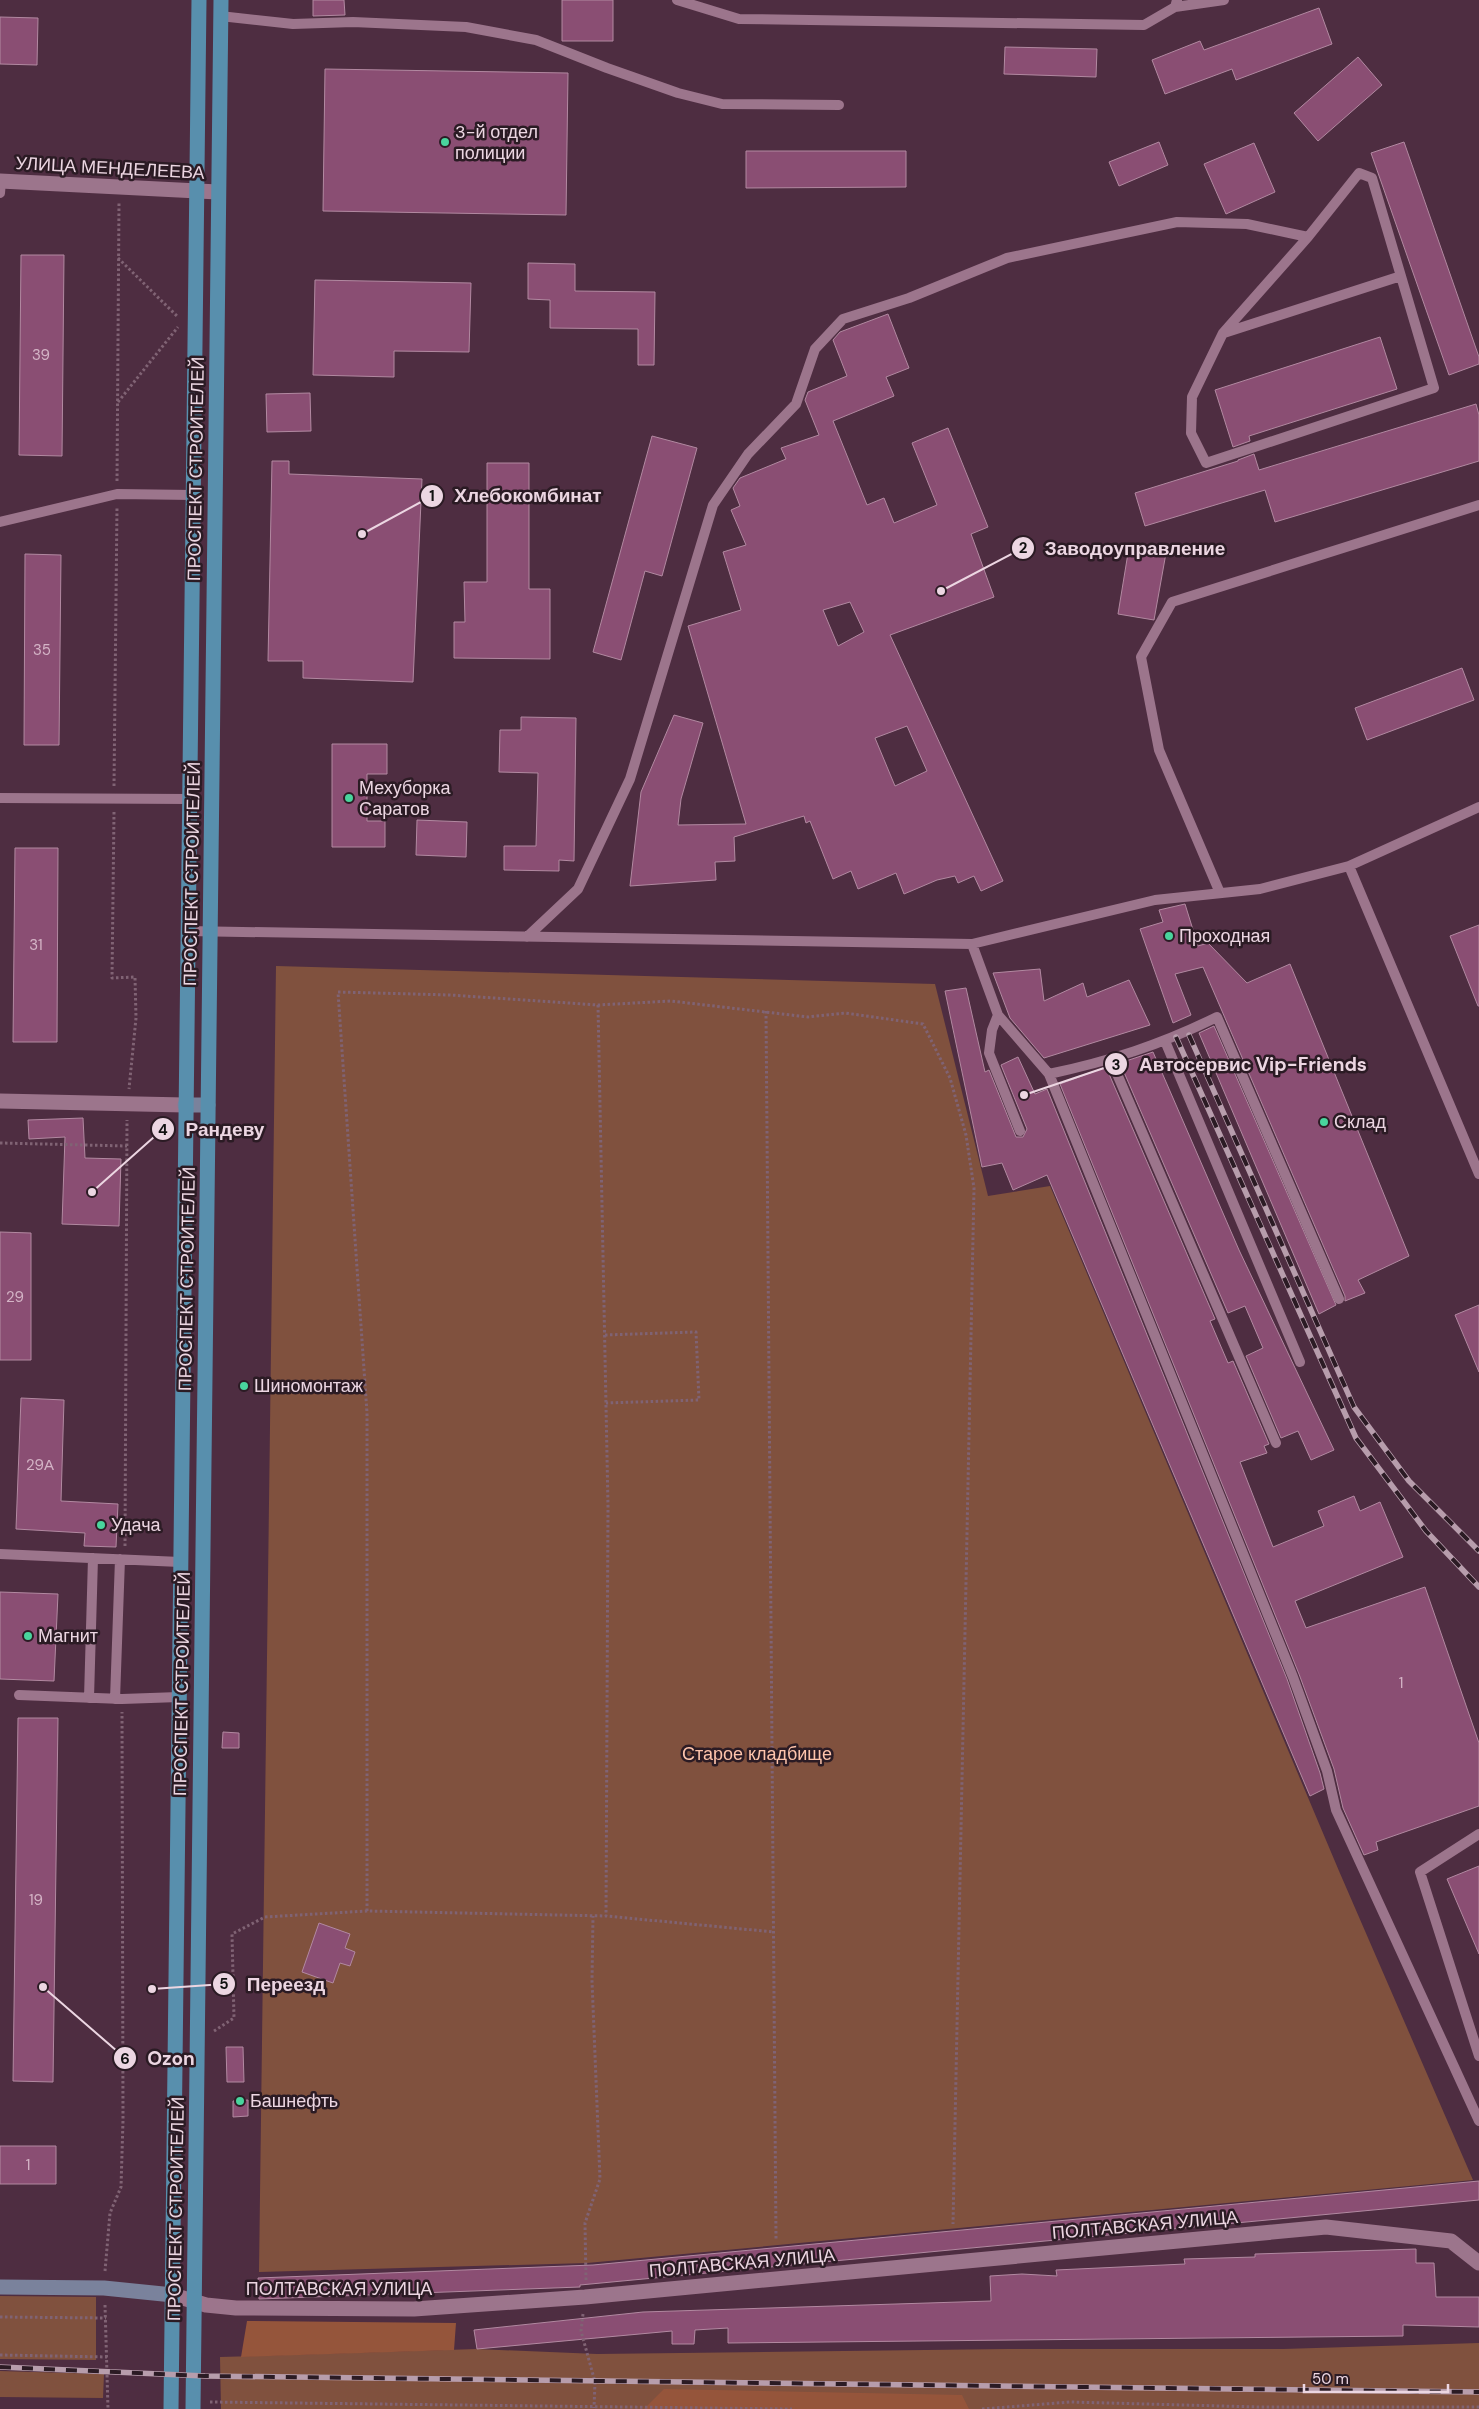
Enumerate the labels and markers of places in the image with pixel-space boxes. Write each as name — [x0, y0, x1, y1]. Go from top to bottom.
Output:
place label: 3-й отдел полиции — [455, 120, 538, 165]
marker: 3-й отдел полиции — [439, 136, 451, 148]
callout: Хлебокомбинат — [420, 479, 612, 513]
callout: Заводоуправление — [1010, 531, 1236, 565]
place label: Мехуборка Саратов — [359, 776, 452, 821]
marker: Мехуборка Саратов — [343, 792, 355, 804]
place label: Проходная — [1179, 924, 1270, 948]
marker: Проходная — [1163, 930, 1175, 942]
callout: Автосервис Vip-Friends — [1104, 1047, 1377, 1081]
place label: Склад — [1334, 1110, 1387, 1134]
callout: Рандеву — [150, 1112, 274, 1146]
marker: Склад — [1318, 1116, 1330, 1128]
place label: Шиномонтаж — [254, 1374, 363, 1398]
marker: Шиномонтаж — [238, 1380, 250, 1392]
place label: Удача — [111, 1513, 162, 1537]
marker: Удача — [95, 1519, 107, 1531]
place label: Магнит — [38, 1624, 98, 1648]
marker: Магнит — [22, 1630, 34, 1642]
callout: Переезд — [211, 1967, 335, 2001]
callout: Ozon — [113, 2041, 205, 2075]
place label: Башнефть — [250, 2089, 338, 2113]
marker: Башнефть — [234, 2095, 246, 2107]

